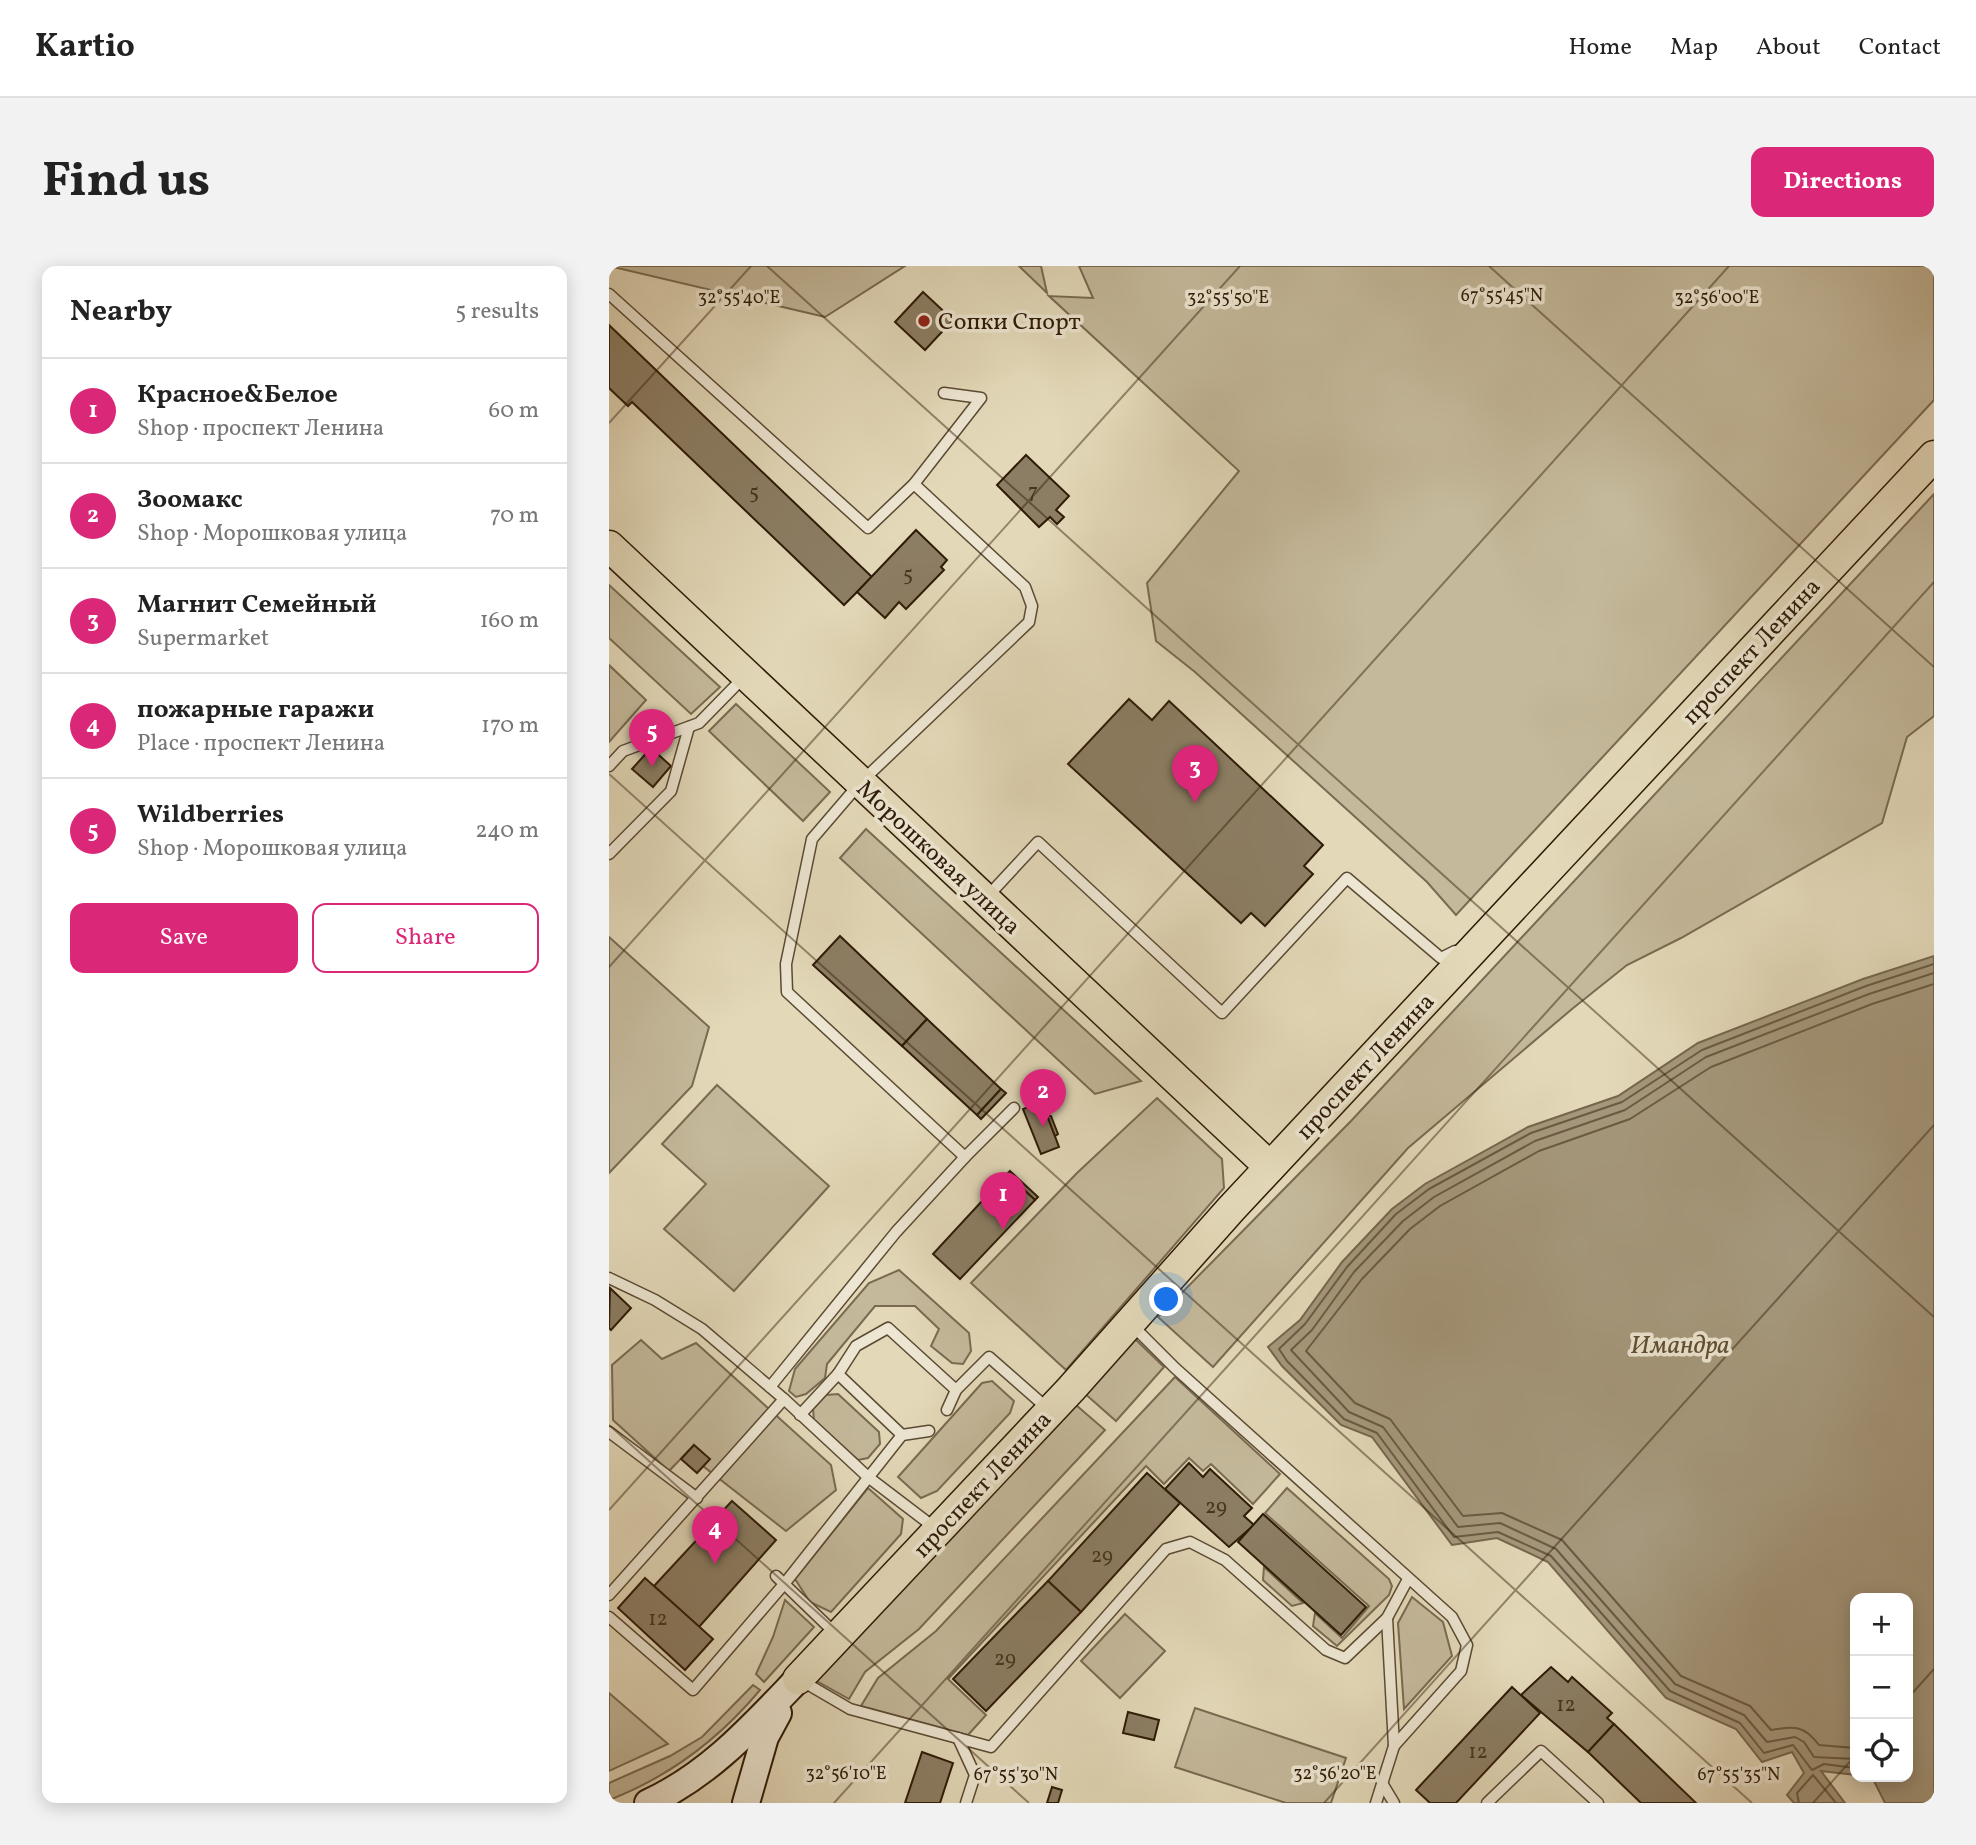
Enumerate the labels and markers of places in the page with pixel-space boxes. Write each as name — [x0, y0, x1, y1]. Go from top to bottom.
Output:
place label: Сопки Спорт — [938, 306, 1081, 340]
marker: Сопки Спорт — [916, 313, 932, 329]
pin: 5 — [629, 709, 675, 767]
pin: 3 — [1172, 745, 1218, 803]
pin: 2 — [1020, 1069, 1066, 1127]
pin: 1 — [980, 1172, 1026, 1230]
pin: 4 — [692, 1506, 738, 1564]

